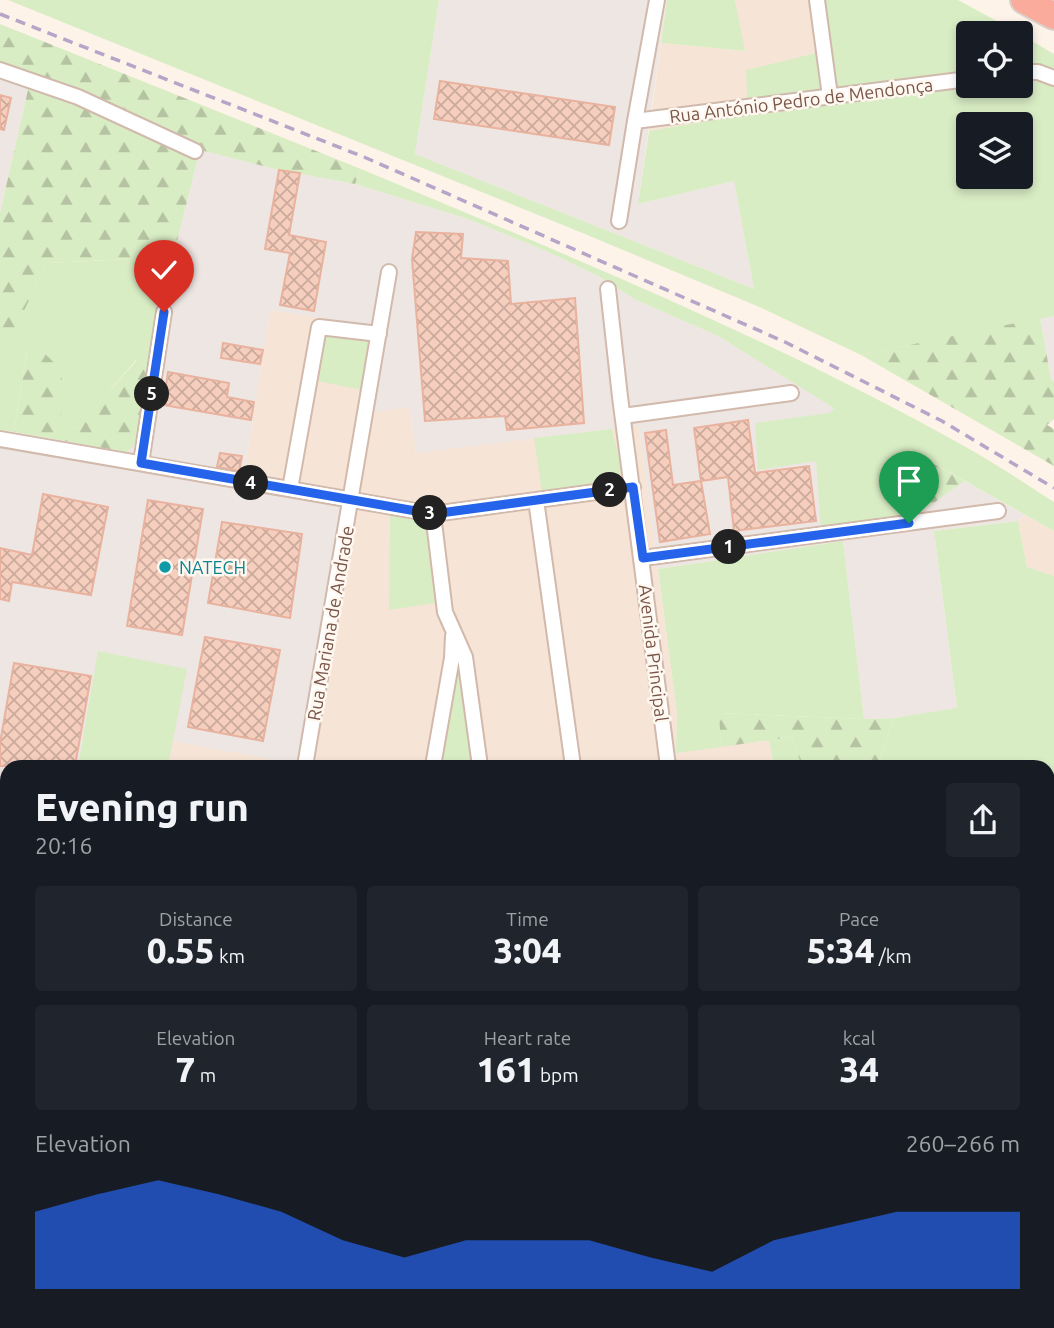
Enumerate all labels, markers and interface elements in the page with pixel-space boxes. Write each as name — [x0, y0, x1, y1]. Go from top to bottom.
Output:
map controls — [956, 21, 1033, 189]
button: locate — [956, 21, 1033, 98]
street label: Rua António Pedro de Mendonça — [668, 74, 934, 126]
button: layers — [956, 112, 1033, 189]
pin — [134, 240, 194, 312]
icon: check — [145, 251, 183, 289]
pin: 5 — [134, 376, 170, 412]
text: 5 — [146, 382, 157, 404]
pin — [879, 451, 939, 523]
icon: arrive — [890, 462, 928, 500]
pin: 4 — [233, 466, 268, 500]
text: 4 — [245, 471, 256, 493]
pin: 2 — [592, 472, 628, 508]
text: 2 — [604, 478, 615, 500]
pin: 3 — [412, 496, 448, 530]
text: 3 — [424, 501, 435, 523]
street label: Rua Mariana de Andrade — [303, 524, 357, 722]
pin: 1 — [712, 530, 746, 564]
text: 1 — [723, 535, 734, 557]
place label: NATECH — [179, 557, 246, 577]
marker: NATECH — [157, 559, 173, 575]
street label: Avenida Principal — [636, 583, 672, 723]
button: share — [946, 783, 1020, 857]
text: Evening run — [35, 786, 249, 828]
text: 20:16 — [35, 833, 93, 858]
text: Distance — [159, 908, 233, 930]
text: Time — [506, 908, 549, 930]
text: Pace — [839, 908, 879, 930]
text: 0.55 — [147, 930, 215, 970]
text: 3:04 — [494, 930, 561, 970]
text: 5:34 — [807, 930, 874, 970]
text: km — [215, 945, 245, 967]
text: /km — [874, 945, 912, 967]
text: Elevation — [156, 1027, 235, 1049]
text: Heart rate — [484, 1027, 571, 1049]
text: kcal — [843, 1027, 876, 1049]
text: 7 — [176, 1049, 195, 1089]
text: 161 — [476, 1049, 536, 1089]
text: 34 — [839, 1049, 879, 1089]
text: m — [195, 1064, 216, 1086]
text: bpm — [536, 1064, 579, 1086]
text: Elevation — [35, 1131, 131, 1156]
text: 260–266 m — [906, 1131, 1020, 1156]

